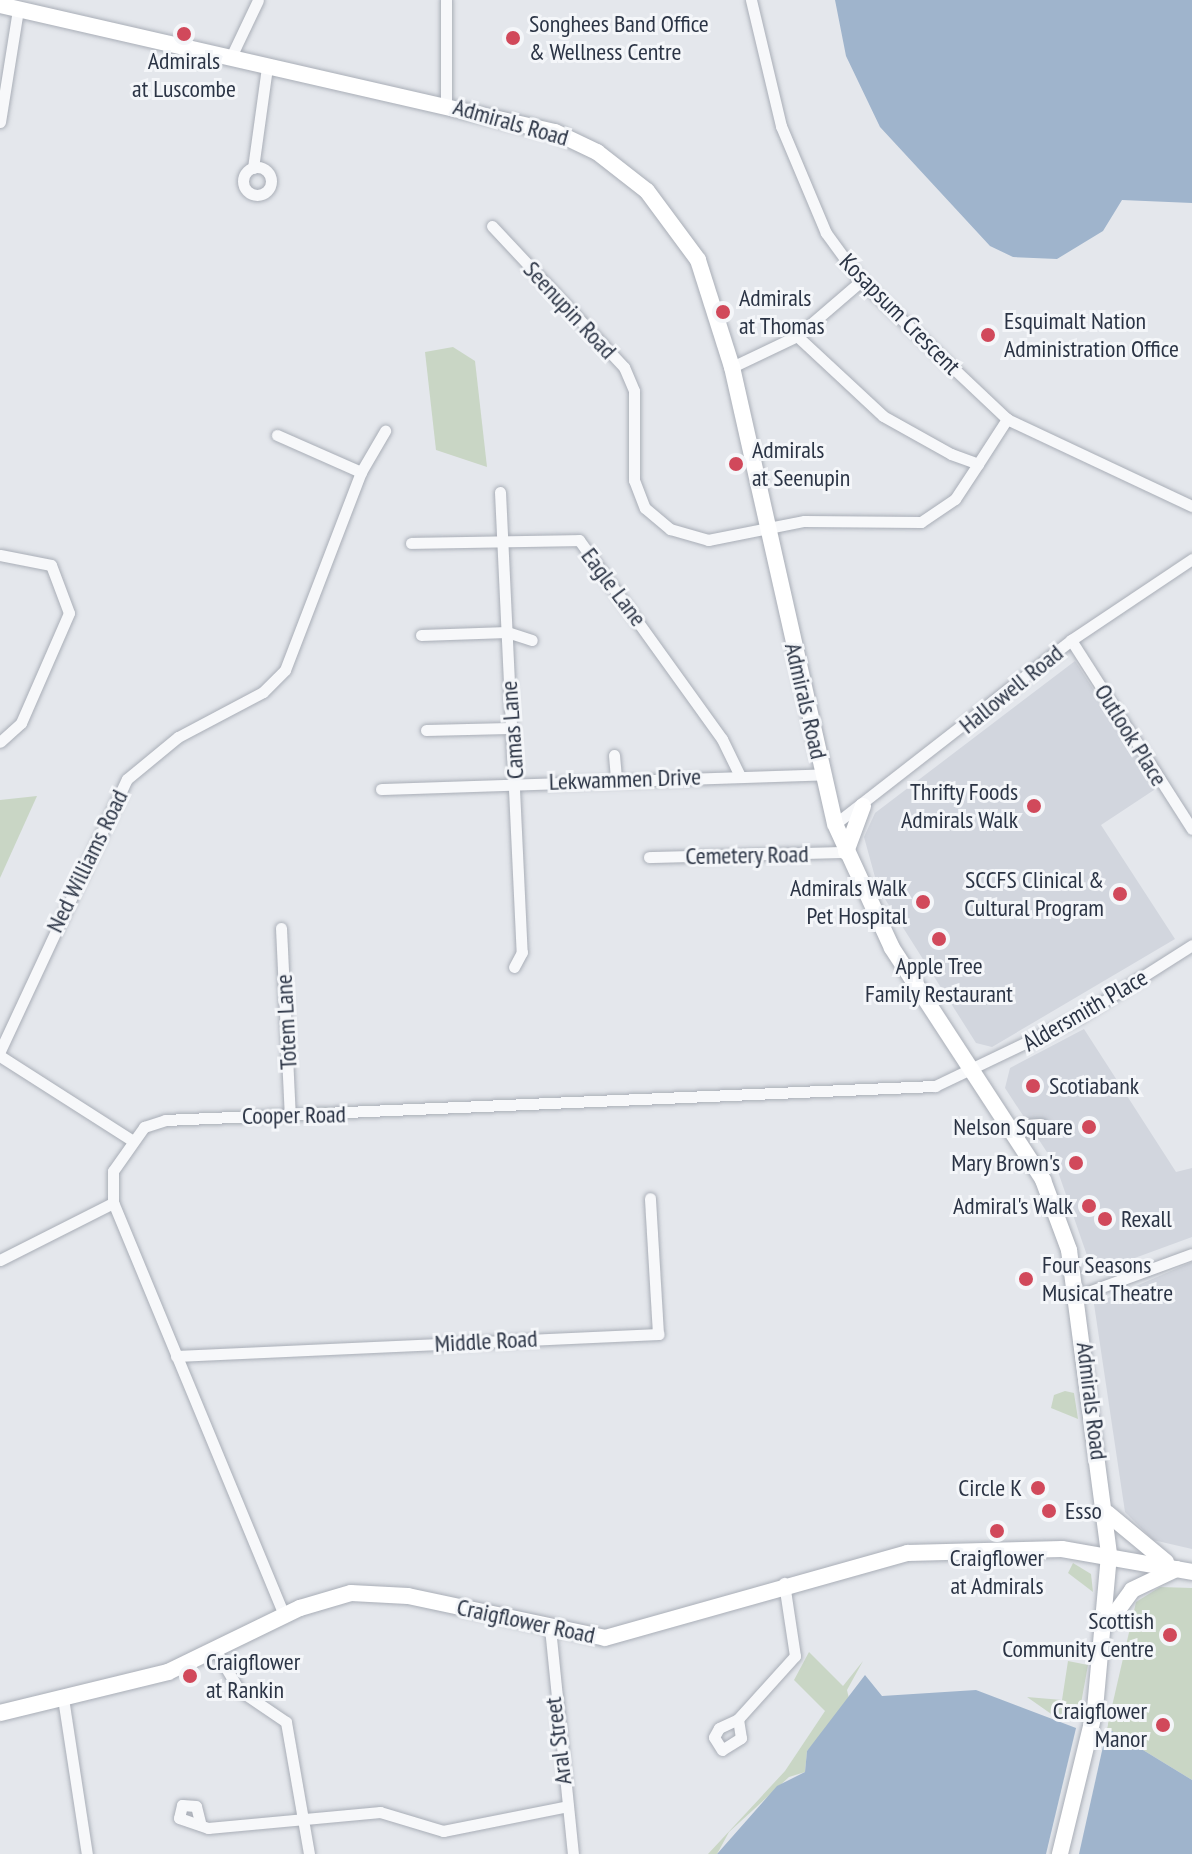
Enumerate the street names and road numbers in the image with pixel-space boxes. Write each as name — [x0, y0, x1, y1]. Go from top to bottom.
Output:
street label: Admirals Road — [450, 92, 572, 152]
street label: Kosapsum Crescent — [834, 248, 966, 380]
street label: Seenupin Road — [518, 255, 622, 365]
street label: Eagle Lane — [575, 542, 653, 632]
street label: Hallowell Road — [953, 639, 1069, 739]
street label: Admirals Road — [779, 640, 833, 762]
street label: Outlook Place — [1088, 679, 1174, 791]
street label: Camas Lane — [494, 680, 530, 780]
street label: Lekwammen Drive — [548, 762, 702, 796]
street label: Ned Williams Road — [40, 785, 134, 937]
street label: Cemetery Road — [685, 840, 809, 870]
street label: Aldersmith Place — [1018, 963, 1152, 1057]
street label: Totem Lane — [269, 974, 303, 1070]
street label: Cooper Road — [242, 1100, 346, 1130]
street label: Middle Road — [434, 1324, 538, 1358]
street label: Admirals Road — [1070, 1340, 1114, 1462]
street label: Craigflower Road — [454, 1592, 598, 1650]
street label: Aral Street — [538, 1696, 578, 1786]

